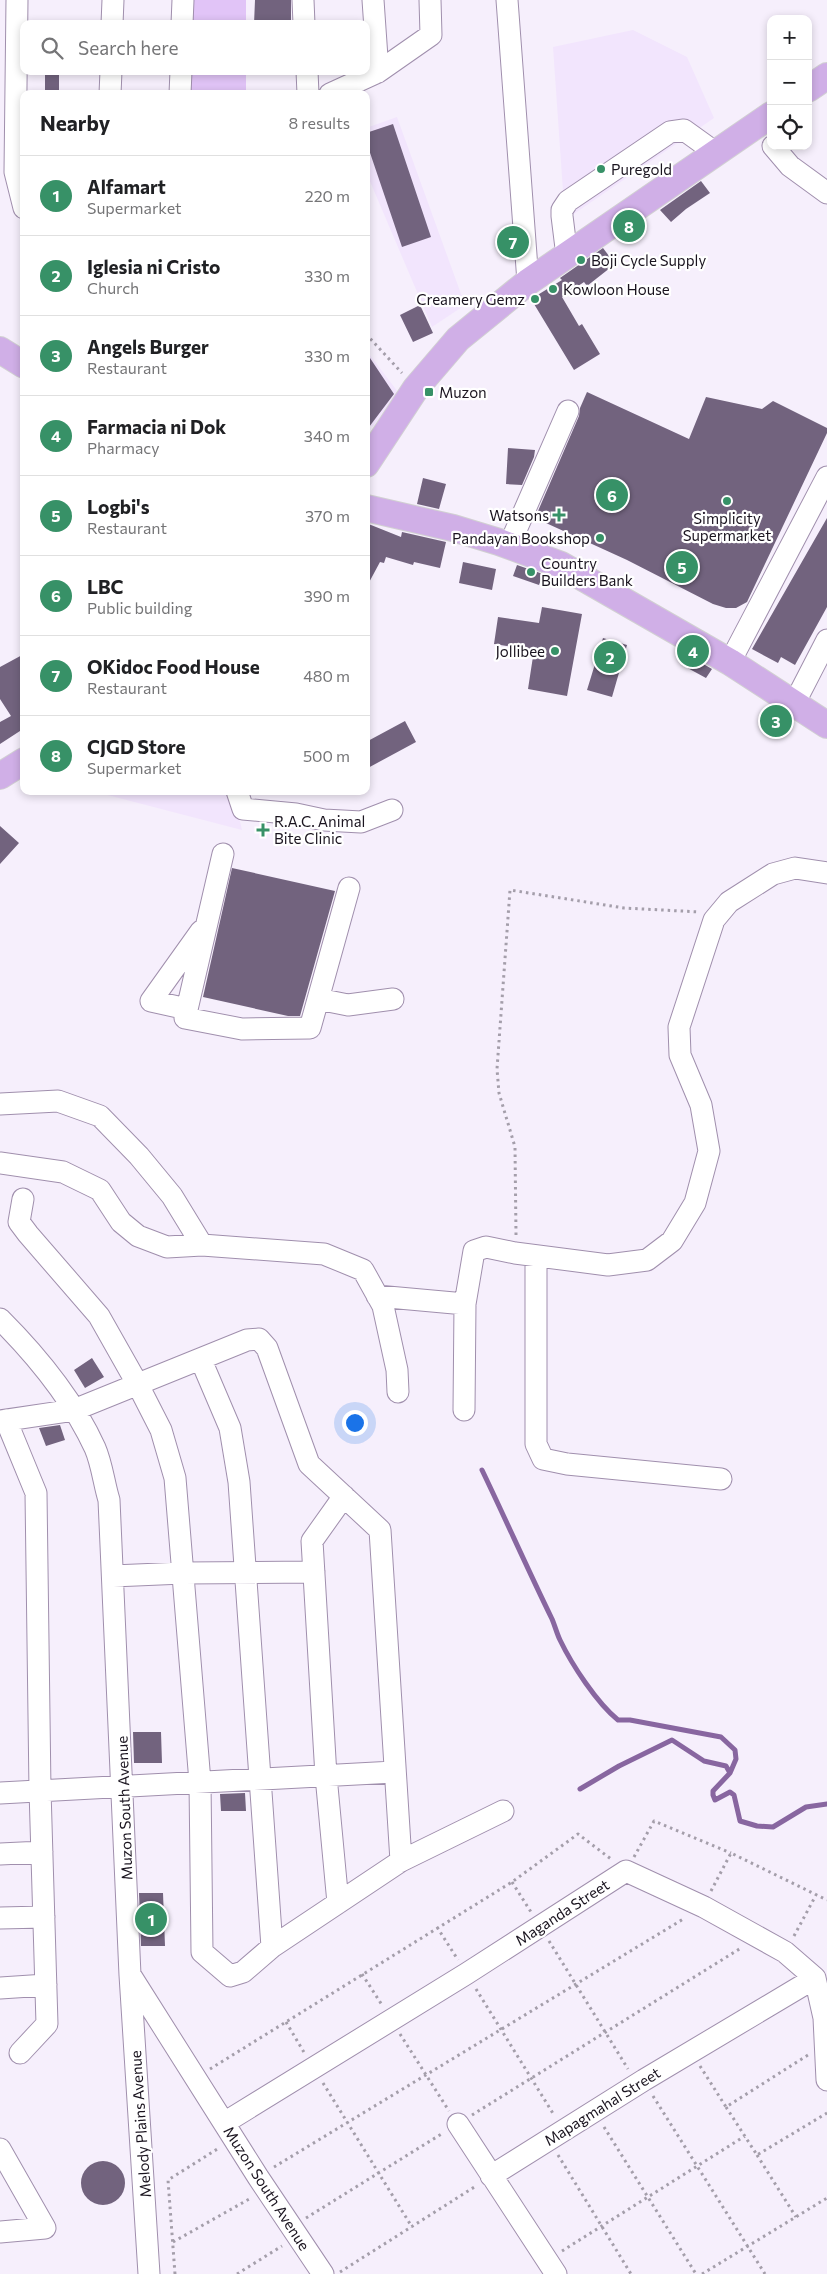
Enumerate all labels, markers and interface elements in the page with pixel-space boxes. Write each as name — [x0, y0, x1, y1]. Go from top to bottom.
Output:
map controls — [767, 15, 812, 150]
button: + — [767, 15, 812, 60]
search box — [20, 20, 370, 75]
icon: search — [38, 34, 66, 62]
text: Search here — [78, 36, 178, 59]
button: − — [767, 60, 812, 105]
button: locate — [767, 105, 812, 150]
text: Nearby — [40, 110, 110, 135]
text: 8 results — [289, 113, 350, 132]
place label: Puregold — [611, 160, 672, 178]
marker: Puregold — [595, 163, 607, 175]
text: Alfamart — [87, 175, 166, 198]
text: 1 — [52, 186, 60, 205]
text: 220 m — [305, 186, 350, 205]
text: Supermarket — [87, 198, 182, 217]
pin: 8 — [613, 207, 645, 245]
pin: 7 — [497, 223, 529, 261]
place label: Boji Cycle Supply — [591, 251, 706, 269]
marker: Boji Cycle Supply — [575, 254, 587, 266]
text: Iglesia ni Cristo — [87, 255, 220, 278]
text: 2 — [51, 266, 61, 285]
text: 330 m — [304, 266, 350, 285]
text: Church — [87, 278, 139, 297]
place label: Kowloon House — [563, 280, 670, 298]
marker: Kowloon House — [547, 283, 559, 295]
place label: Creamery Gemz — [416, 290, 525, 308]
marker: Creamery Gemz — [529, 293, 541, 305]
text: Angels Burger — [87, 335, 209, 358]
text: 3 — [51, 346, 61, 365]
text: 330 m — [304, 346, 350, 365]
text: Restaurant — [87, 358, 167, 377]
place label: Muzon — [439, 383, 487, 401]
marker: Muzon — [423, 386, 435, 398]
text: Farmacia ni Dok — [87, 415, 226, 438]
text: 4 — [51, 426, 61, 445]
text: 340 m — [304, 426, 350, 445]
text: Pharmacy — [87, 438, 160, 457]
pin: 6 — [596, 476, 628, 514]
text: Logbi's — [87, 495, 150, 518]
marker: Simplicity Supermarket — [721, 495, 733, 507]
text: 5 — [51, 506, 61, 525]
text: 370 m — [305, 506, 350, 525]
place label: Watsons — [489, 506, 549, 524]
marker: Watsons — [553, 509, 565, 521]
place label: Simplicity Supermarket — [683, 509, 771, 544]
text: Restaurant — [87, 518, 167, 537]
place label: Pandayan Bookshop — [452, 529, 590, 547]
marker: Pandayan Bookshop — [594, 532, 606, 544]
pin: 5 — [666, 548, 698, 586]
place label: Country Builders Bank — [541, 554, 633, 589]
marker: Country Builders Bank — [525, 566, 537, 578]
text: LBC — [87, 575, 124, 598]
text: 6 — [51, 586, 61, 605]
text: 390 m — [304, 586, 350, 605]
text: Public building — [87, 598, 192, 617]
pin: 4 — [677, 632, 709, 670]
pin: 2 — [594, 638, 626, 676]
place label: Jollibee — [496, 642, 545, 660]
marker: Jollibee — [549, 645, 561, 657]
text: OKidoc Food House — [87, 655, 260, 678]
text: 7 — [52, 666, 60, 685]
text: 480 m — [303, 666, 350, 685]
text: Restaurant — [87, 678, 167, 697]
pin: 3 — [760, 702, 792, 740]
text: CJGD Store — [87, 735, 186, 758]
text: 8 — [51, 746, 61, 765]
text: 500 m — [303, 746, 350, 765]
text: Supermarket — [87, 758, 182, 777]
place label: R.A.C. Animal Bite Clinic — [274, 812, 365, 847]
marker: R.A.C. Animal Bite Clinic — [256, 823, 270, 837]
your location — [342, 1410, 368, 1436]
street label: Muzon South Avenue — [112, 1735, 136, 1880]
street label: Maganda Street — [512, 1875, 612, 1949]
pin: 1 — [135, 1900, 167, 1938]
street label: Melody Plains Avenue — [126, 2050, 154, 2198]
street label: Mapagmahal Street — [541, 2063, 663, 2149]
street label: Muzon South Avenue — [220, 2123, 314, 2253]

